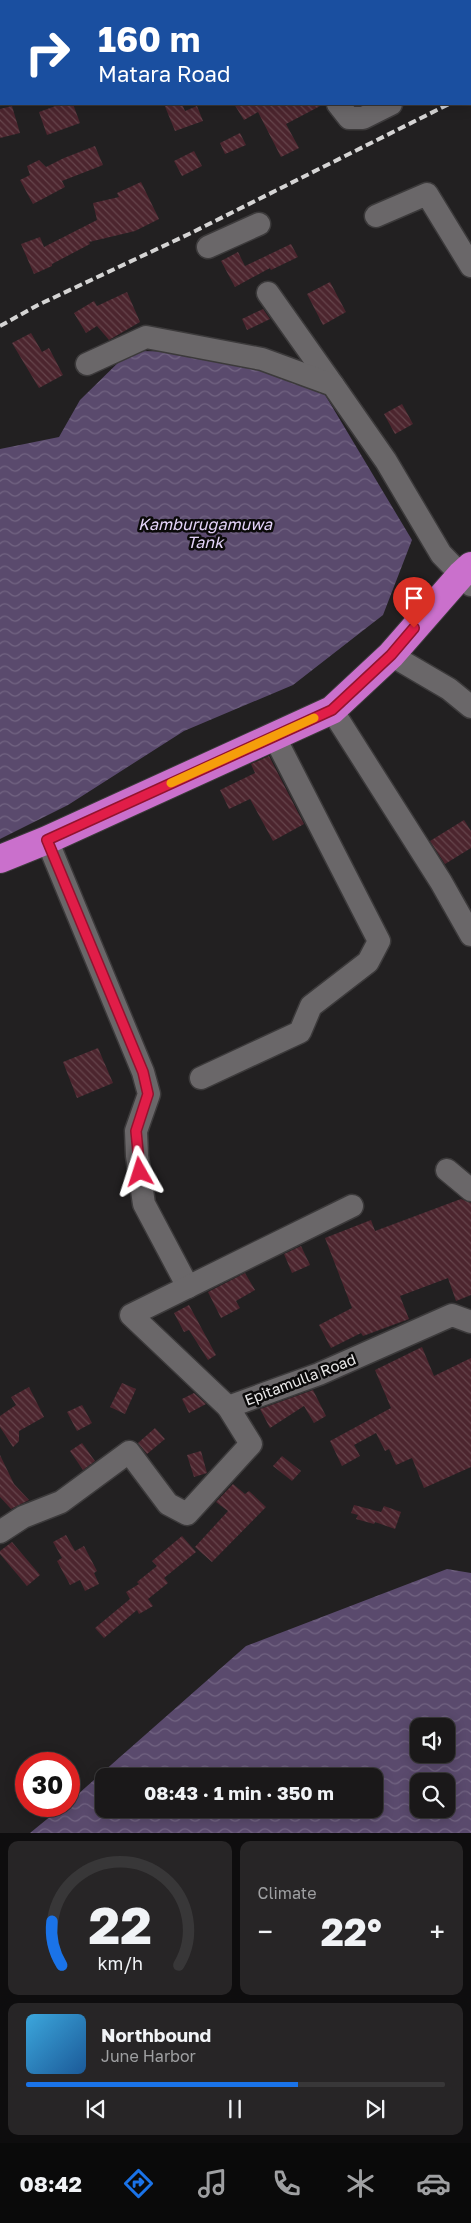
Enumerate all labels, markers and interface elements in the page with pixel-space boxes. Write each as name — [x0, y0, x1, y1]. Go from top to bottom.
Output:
text: 160 m — [98, 18, 200, 60]
icon: right — [15, 20, 80, 85]
text: Matara Road — [98, 60, 231, 87]
water label: Kamburugamuwa Tank — [138, 514, 273, 552]
pin — [393, 577, 435, 628]
icon: arrive — [400, 584, 428, 612]
position arrow — [113, 1145, 165, 1197]
street label: Epitamulla Road — [242, 1349, 358, 1409]
map controls — [410, 1718, 455, 1818]
button: sound — [410, 1718, 455, 1763]
speed limit sign: 30 — [15, 1752, 80, 1817]
button: search — [410, 1773, 455, 1818]
text: 08:43 · 1 min · 350 m — [144, 1781, 334, 1804]
text: Climate — [258, 1883, 317, 1903]
text: 22 — [88, 1893, 151, 1955]
text: 22° — [321, 1909, 382, 1954]
text: − — [258, 1915, 273, 1948]
text: + — [430, 1915, 445, 1948]
text: km/h — [97, 1952, 142, 1974]
text: Northbound — [101, 2023, 211, 2046]
text: June Harbor — [101, 2046, 196, 2066]
icon: previous — [82, 2095, 110, 2123]
icon: pause — [221, 2095, 249, 2123]
icon: next — [361, 2095, 389, 2123]
icon: directions — [121, 2166, 156, 2201]
icon: music — [195, 2166, 230, 2201]
icon: phone — [269, 2166, 304, 2201]
icon: climate — [343, 2166, 378, 2201]
icon: car — [416, 2166, 451, 2201]
text: 08:42 — [19, 2170, 82, 2197]

